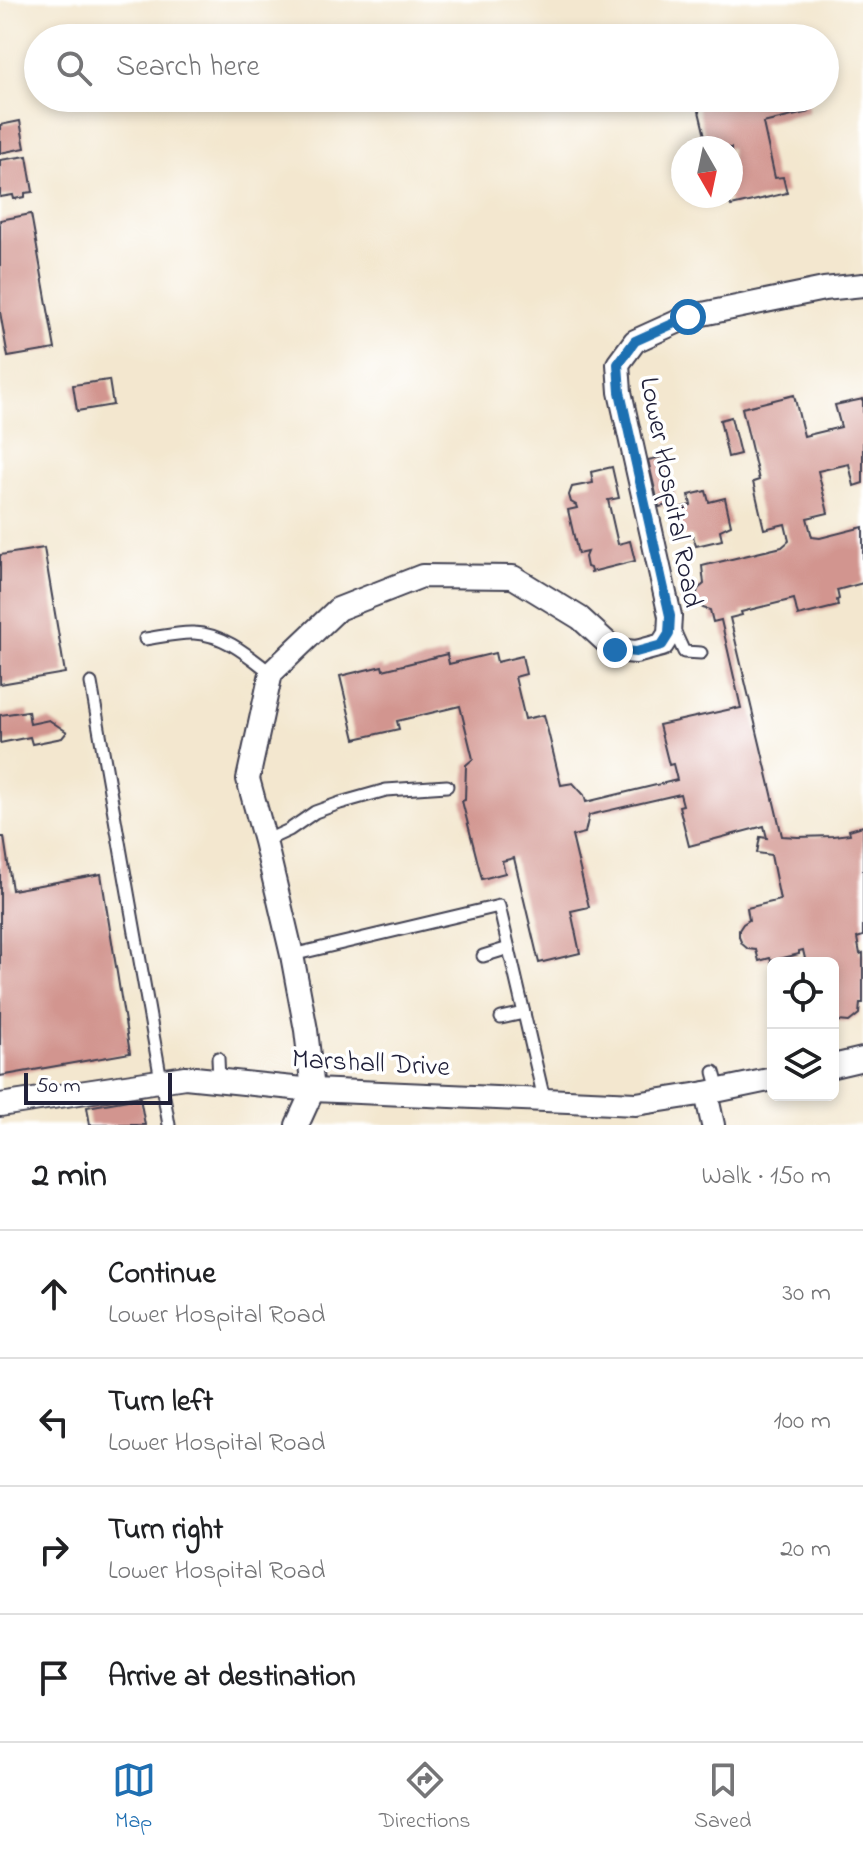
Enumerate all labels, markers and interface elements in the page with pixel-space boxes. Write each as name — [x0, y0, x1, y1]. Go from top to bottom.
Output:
search box — [24, 24, 839, 112]
icon: search — [52, 46, 96, 90]
text: Search here — [116, 46, 260, 90]
north arrow — [671, 136, 743, 208]
route start — [670, 299, 706, 335]
street label: Lower Hospital Road — [627, 374, 712, 612]
route end — [597, 632, 633, 668]
map controls — [767, 957, 839, 1101]
button: locate — [767, 957, 839, 1029]
button: layers — [767, 1029, 839, 1101]
street label: Marshall Drive — [291, 1040, 451, 1089]
scale bar — [24, 1069, 172, 1105]
text: 50 m — [36, 1071, 81, 1103]
text: 2 min — [32, 1152, 107, 1202]
text: Walk · 150 m — [701, 1158, 831, 1196]
text: Continue — [108, 1253, 216, 1297]
icon: ahead — [32, 1272, 76, 1316]
text: 30 m — [782, 1275, 831, 1313]
text: Lower Hospital Road — [108, 1297, 325, 1335]
text: Turn left — [108, 1381, 213, 1425]
icon: left — [32, 1400, 76, 1444]
text: 100 m — [774, 1403, 831, 1441]
text: Lower Hospital Road — [108, 1425, 325, 1463]
text: Turn right — [108, 1509, 223, 1553]
icon: right — [32, 1528, 76, 1572]
text: 20 m — [780, 1531, 831, 1569]
text: Lower Hospital Road — [108, 1553, 325, 1591]
icon: arrive — [32, 1656, 76, 1700]
text: Arrive at destination — [108, 1656, 356, 1700]
tab: Map — [112, 1758, 156, 1838]
tab: Directions — [379, 1758, 471, 1838]
tab: Saved — [694, 1758, 751, 1838]

